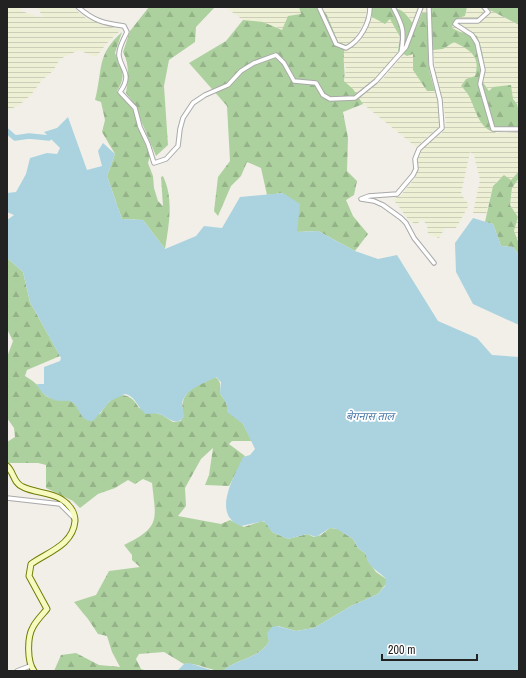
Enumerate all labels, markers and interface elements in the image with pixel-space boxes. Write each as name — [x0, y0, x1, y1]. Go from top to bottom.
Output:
water label: बेगनास ताल — [346, 409, 397, 423]
scale bar — [382, 636, 477, 662]
text: 200 m — [388, 642, 415, 658]

